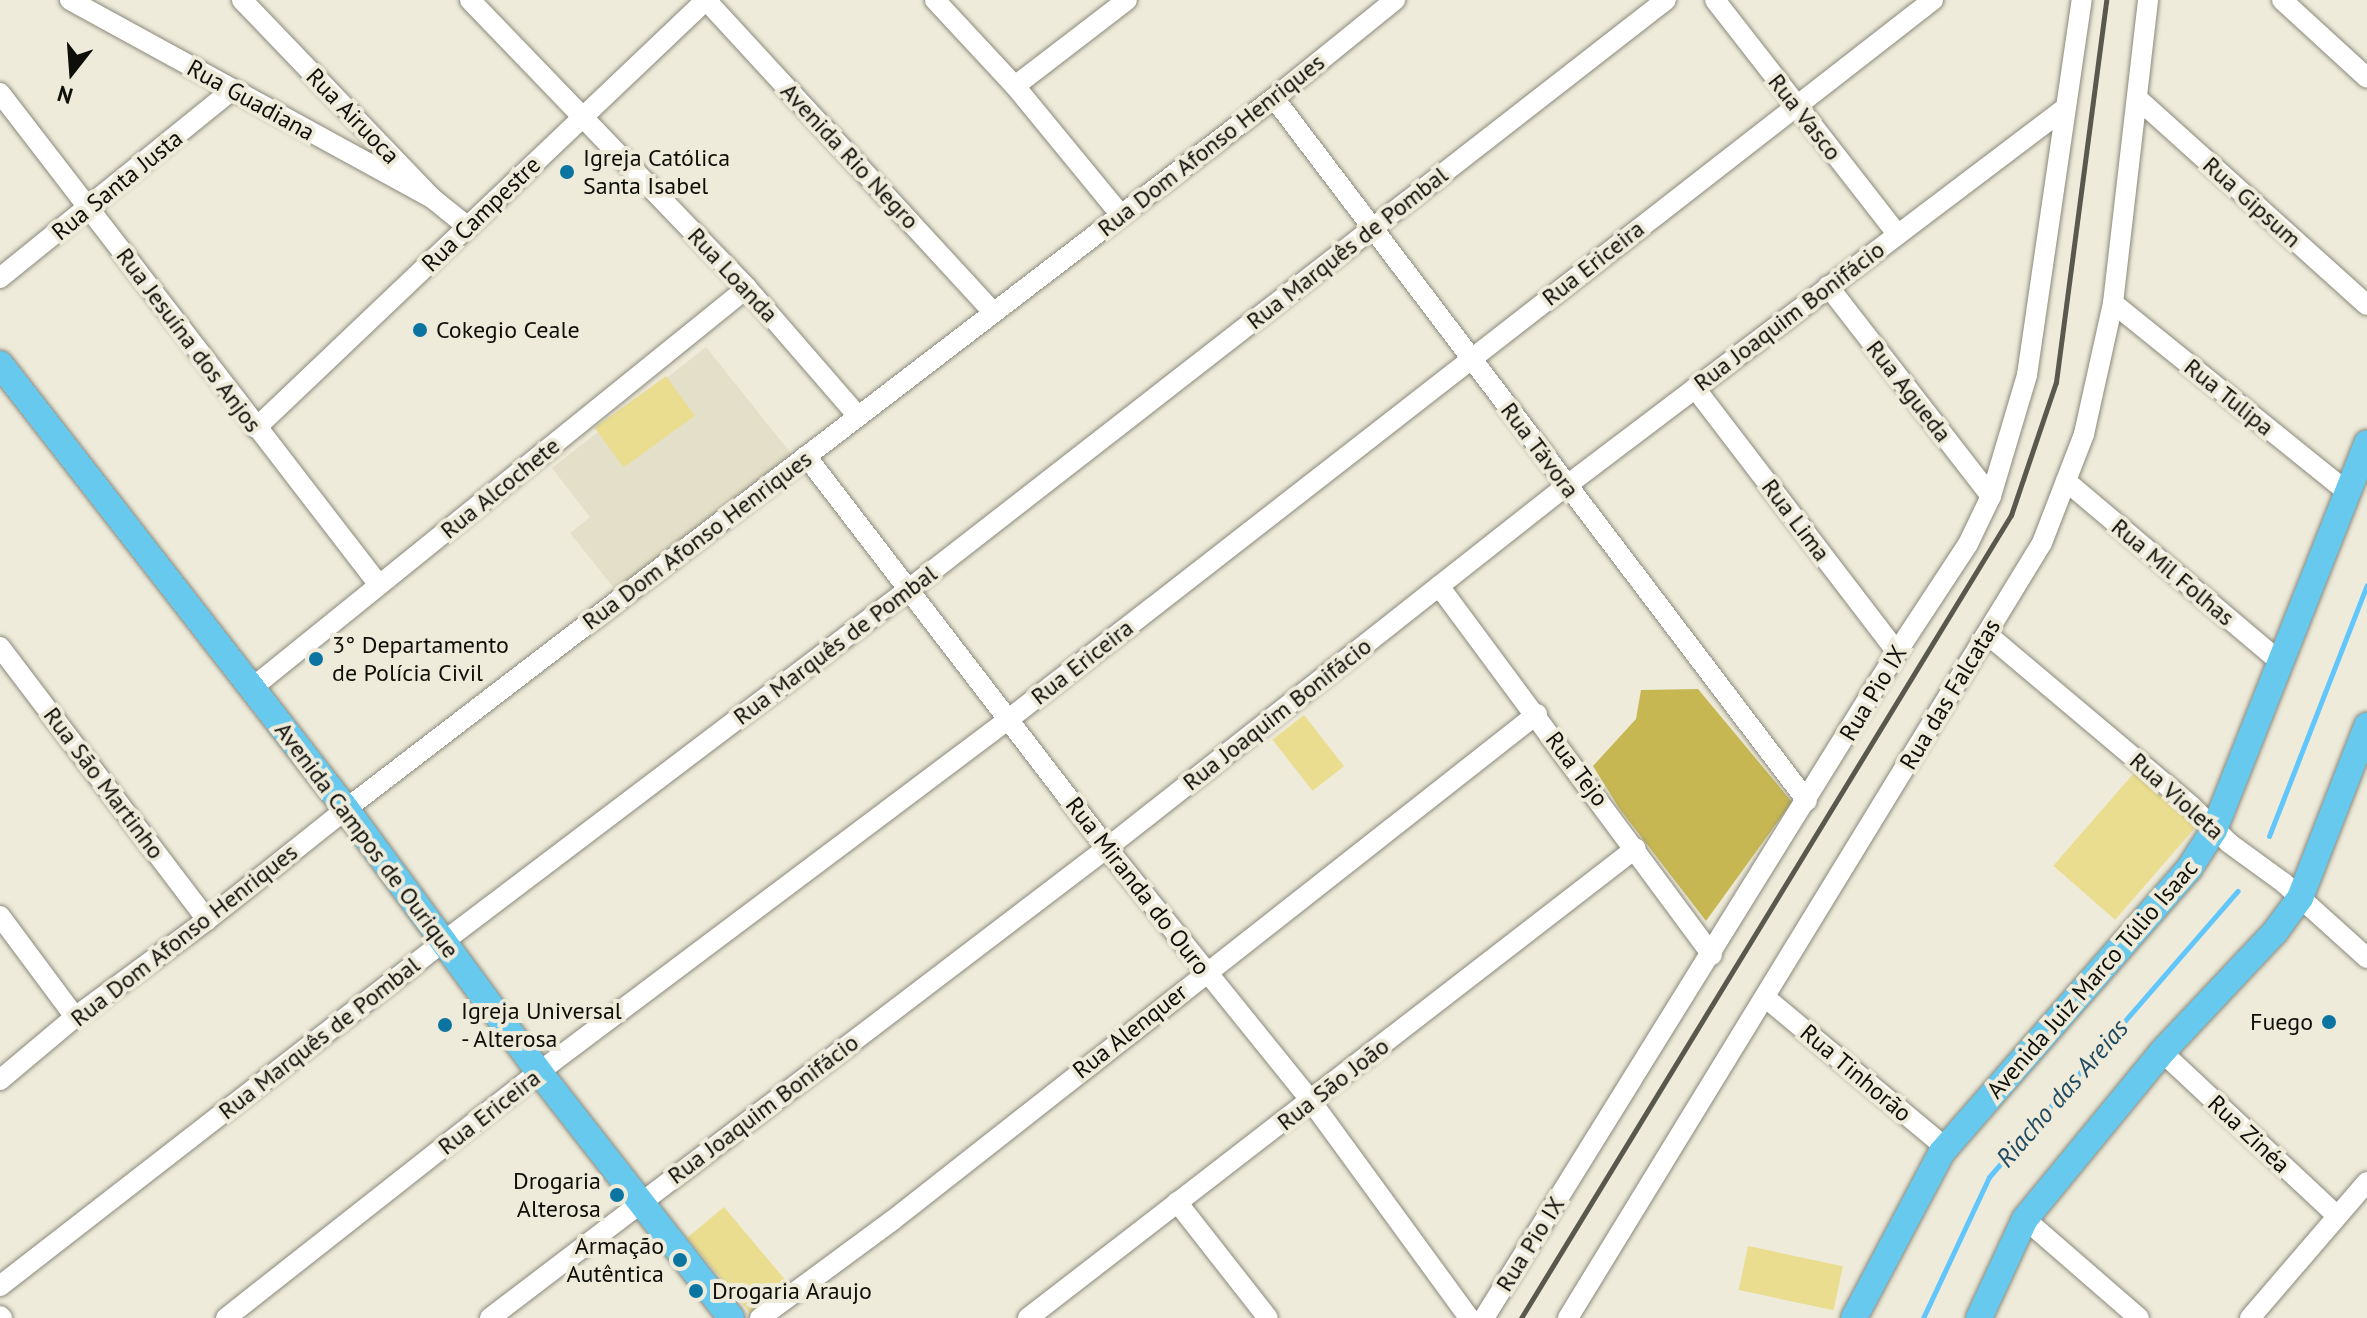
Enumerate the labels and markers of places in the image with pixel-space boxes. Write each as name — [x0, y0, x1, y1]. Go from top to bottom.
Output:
place label: Igreja Católica Santa Isabel — [583, 144, 730, 200]
marker: Igreja Católica Santa Isabel — [558, 163, 576, 181]
place label: Cokegio Ceale — [436, 316, 580, 344]
marker: Cokegio Ceale — [411, 321, 429, 339]
place label: 3° Departamento de Polícia Civil — [332, 631, 509, 687]
marker: 3° Departamento de Polícia Civil — [307, 650, 325, 668]
place label: Igreja Universal - Alterosa — [461, 997, 622, 1053]
place label: Fuego — [2250, 1008, 2313, 1036]
marker: Fuego — [2320, 1013, 2338, 1031]
marker: Igreja Universal - Alterosa — [436, 1016, 454, 1034]
place label: Drogaria Alterosa — [513, 1167, 601, 1223]
marker: Drogaria Alterosa — [608, 1186, 626, 1204]
place label: Armação Autêntica — [567, 1232, 664, 1288]
marker: Armação Autêntica — [671, 1251, 689, 1269]
place label: Drogaria Araujo — [712, 1277, 873, 1305]
marker: Drogaria Araujo — [687, 1282, 705, 1300]

